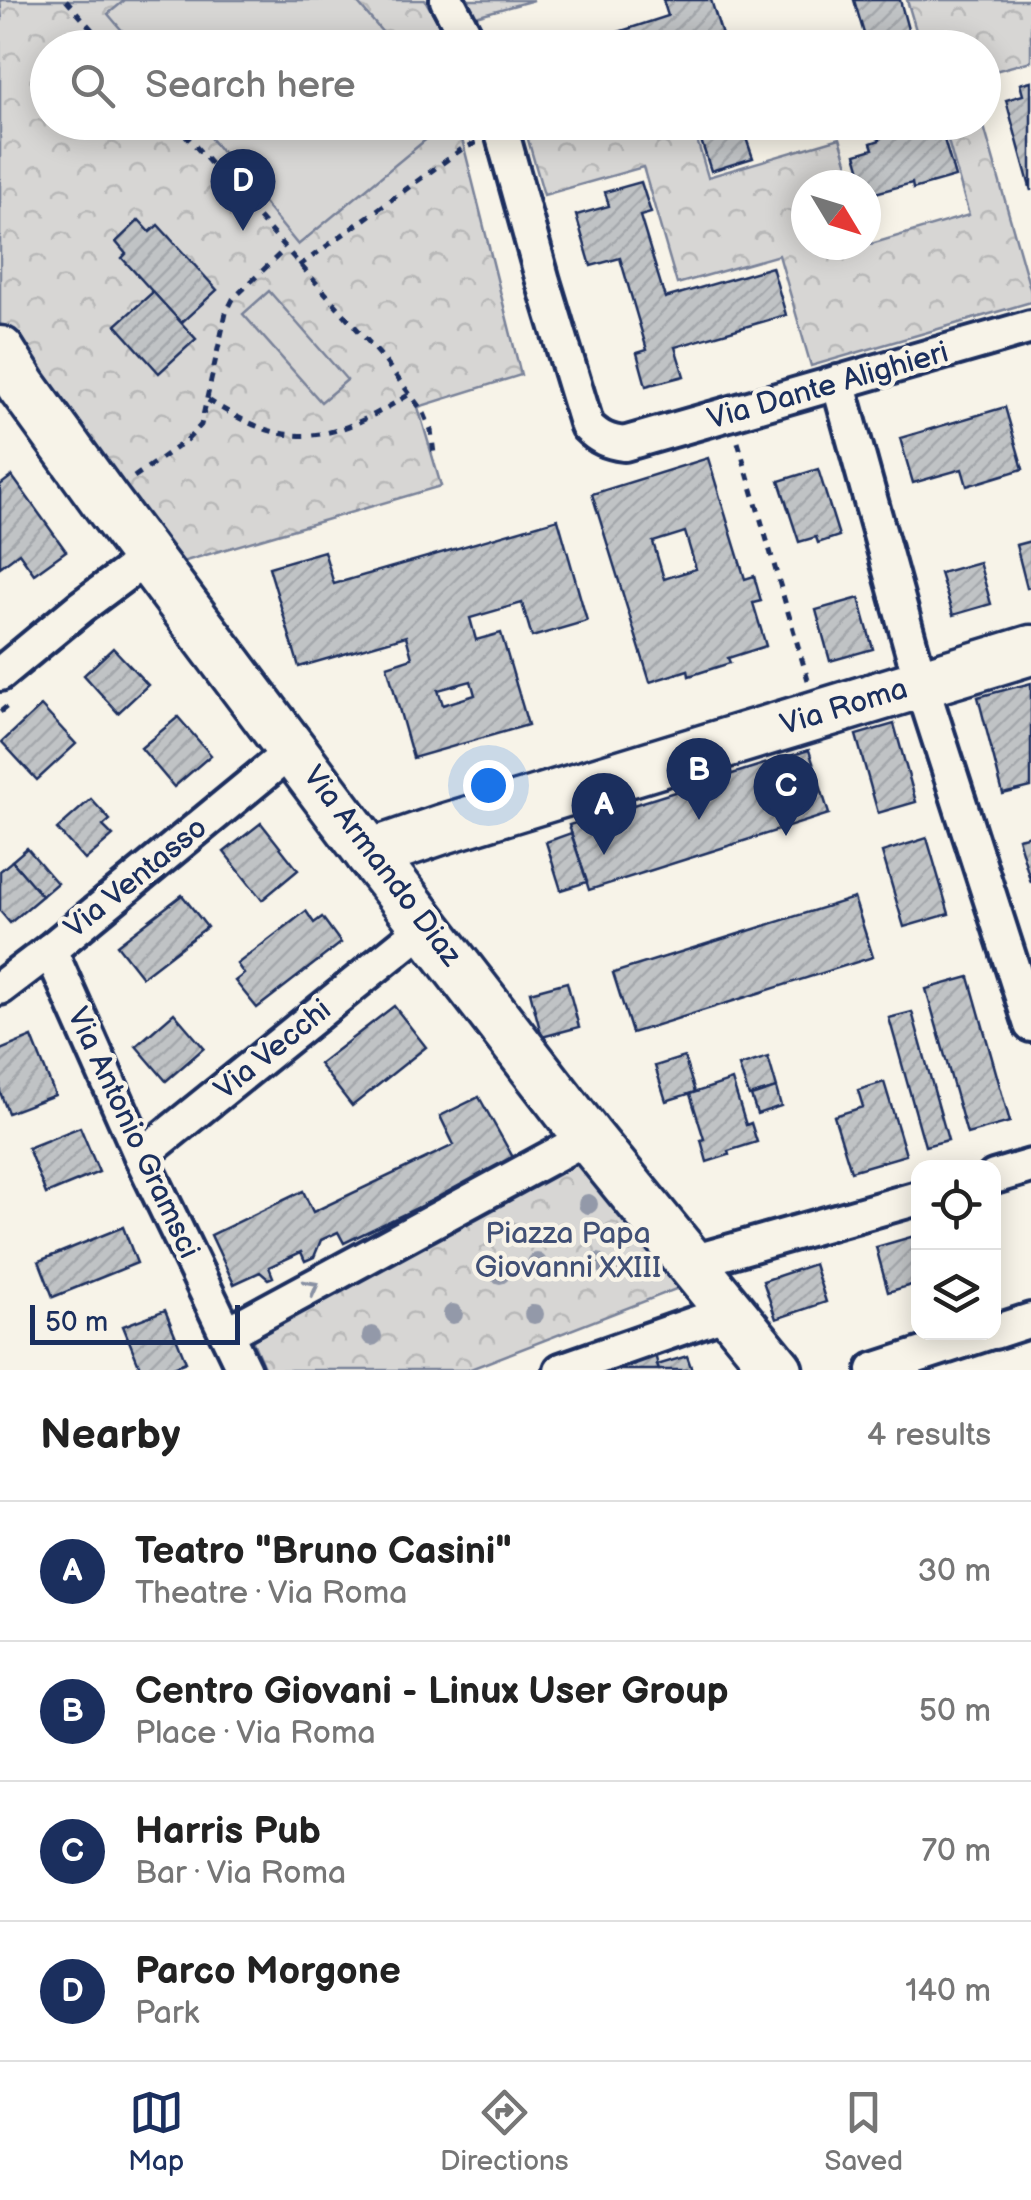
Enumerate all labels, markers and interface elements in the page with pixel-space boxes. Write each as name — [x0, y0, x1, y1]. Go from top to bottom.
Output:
search box — [30, 30, 1001, 140]
icon: search — [65, 58, 120, 113]
text: Search here — [145, 63, 356, 108]
pin: D — [210, 148, 276, 231]
north arrow — [791, 170, 881, 260]
street label: Via Dante Alighieri — [703, 334, 953, 438]
street label: Via Roma — [776, 671, 912, 743]
pin: B — [666, 738, 732, 820]
pin: C — [754, 754, 818, 836]
street label: Via Armando Diaz — [295, 759, 469, 974]
your location — [463, 760, 514, 811]
pin: A — [572, 772, 636, 855]
street label: Via Ventasso — [58, 810, 214, 946]
street label: Via Vecchi — [208, 992, 338, 1108]
street label: Via Antonio Gramsci — [59, 1002, 207, 1264]
map controls — [911, 1160, 1001, 1340]
button: locate — [911, 1160, 1001, 1250]
park label: Piazza Papa Giovanni XXIII — [475, 1216, 661, 1286]
button: layers — [911, 1250, 1001, 1340]
one-way arrow — [302, 1280, 320, 1299]
scale bar — [30, 1300, 240, 1344]
text: 50 m — [45, 1306, 108, 1339]
text: Nearby — [40, 1410, 180, 1461]
text: 4 results — [867, 1416, 991, 1455]
text: Teatro "Bruno Casini" — [135, 1529, 512, 1574]
text: A — [63, 1552, 82, 1591]
text: 30 m — [917, 1552, 991, 1591]
text: Theatre · Via Roma — [135, 1574, 407, 1613]
text: Centro Giovani - Linux User Group — [135, 1669, 728, 1714]
text: B — [61, 1692, 84, 1731]
text: 50 m — [919, 1692, 991, 1731]
text: Place · Via Roma — [135, 1714, 376, 1753]
text: Harris Pub — [135, 1809, 321, 1854]
text: C — [61, 1832, 84, 1871]
text: 70 m — [921, 1832, 991, 1871]
text: Bar · Via Roma — [135, 1854, 346, 1893]
text: Parco Morgone — [135, 1949, 401, 1994]
text: D — [61, 1972, 84, 2011]
text: 140 m — [905, 1972, 991, 2011]
text: Park — [135, 1994, 199, 2033]
tab: Map — [128, 2085, 184, 2178]
tab: Directions — [440, 2085, 569, 2178]
tab: Saved — [825, 2085, 903, 2178]

